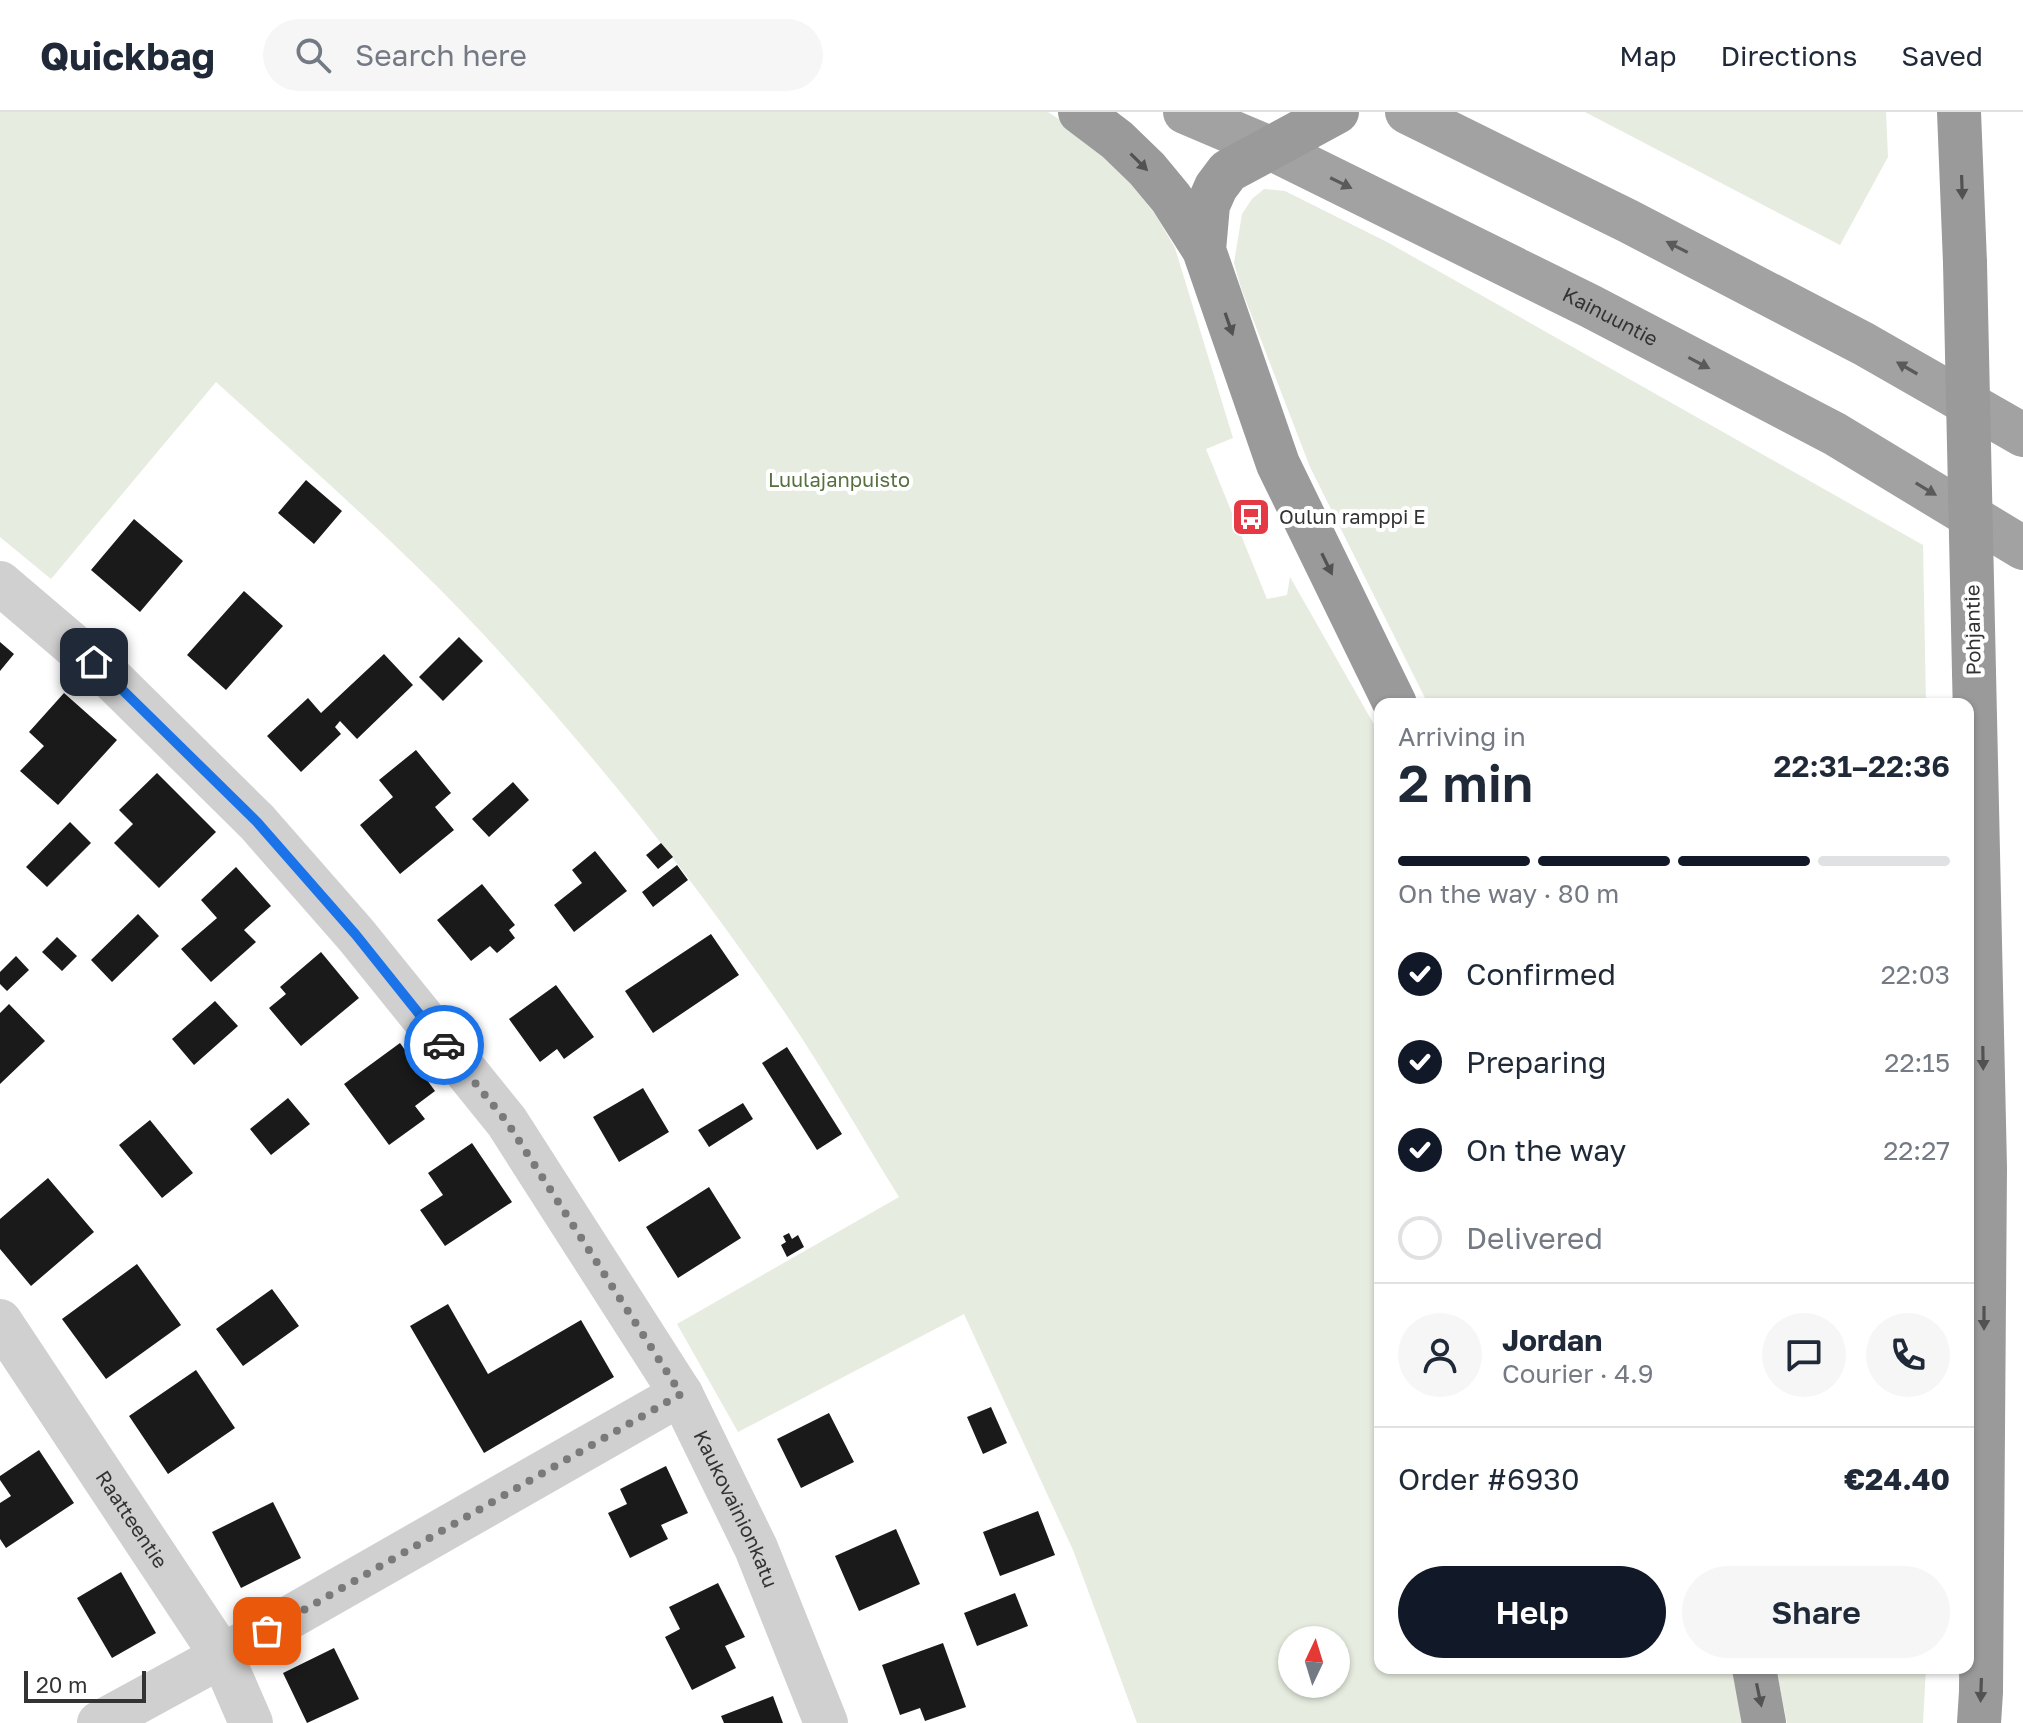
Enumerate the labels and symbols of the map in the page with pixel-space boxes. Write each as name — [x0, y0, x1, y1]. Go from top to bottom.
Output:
one-way arrow — [1129, 152, 1148, 171]
one-way arrow — [1956, 175, 1969, 200]
one-way arrow — [1330, 176, 1353, 190]
one-way arrow — [1665, 240, 1688, 253]
street label: Kainuuntie — [1559, 281, 1662, 350]
one-way arrow — [1224, 312, 1236, 336]
one-way arrow — [1687, 356, 1710, 369]
one-way arrow — [1896, 361, 1918, 375]
park label: Luulajanpuisto — [768, 467, 910, 491]
one-way arrow — [1915, 482, 1937, 496]
bus stop icon: Oulun ramppi E — [1230, 496, 1272, 538]
place label: Oulun ramppi E — [1279, 504, 1425, 528]
one-way arrow — [1320, 553, 1334, 576]
street label: Pohjantie — [1959, 584, 1985, 676]
pin — [60, 628, 128, 696]
courier — [404, 1005, 484, 1085]
one-way arrow — [1976, 1046, 1989, 1071]
one-way arrow — [1978, 1306, 1990, 1331]
street label: Kaukovainionkatu — [689, 1426, 784, 1591]
street label: Raatteentie — [91, 1466, 173, 1572]
pin — [233, 1597, 301, 1665]
north arrow — [1278, 1626, 1350, 1698]
scale bar — [24, 1667, 146, 1703]
one-way arrow — [1974, 1678, 1987, 1703]
one-way arrow — [1754, 1683, 1766, 1708]

